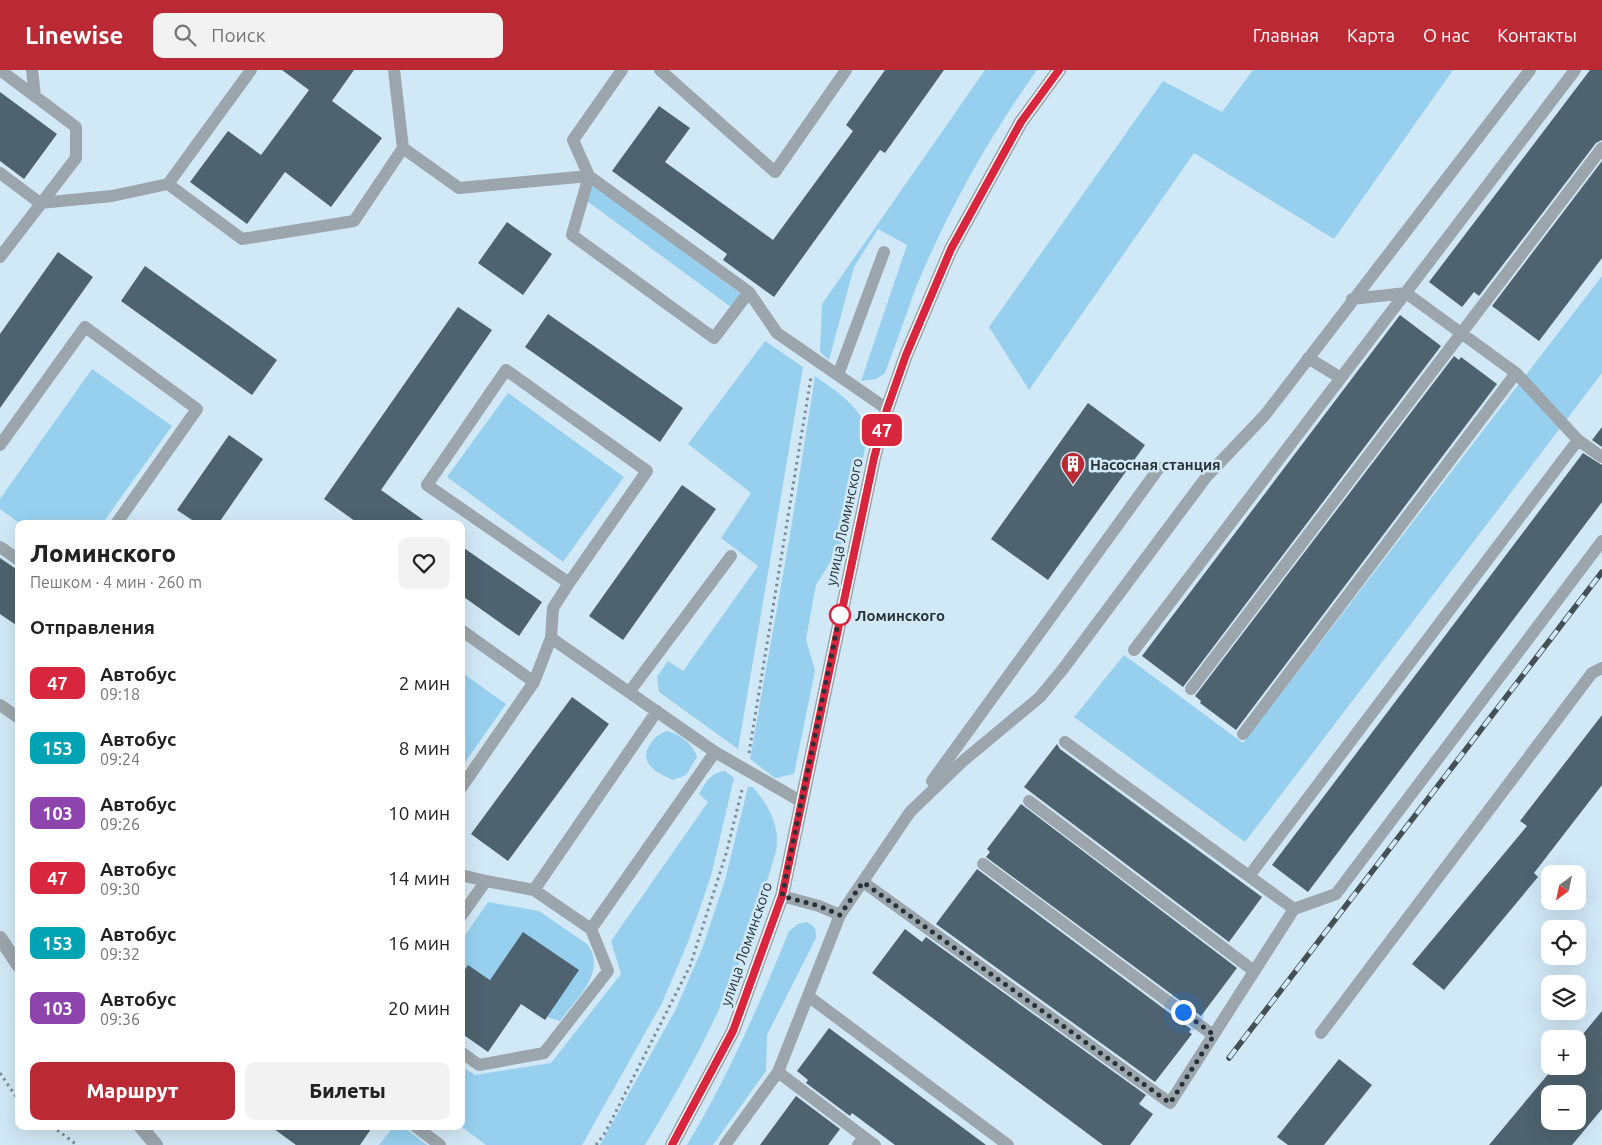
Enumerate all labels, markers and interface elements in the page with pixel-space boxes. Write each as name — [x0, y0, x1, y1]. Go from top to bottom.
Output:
search box — [153, 13, 503, 58]
icon: search — [171, 21, 199, 49]
text: Linewise — [25, 22, 123, 49]
text: Поиск — [211, 24, 265, 46]
text: Главная — [1253, 25, 1319, 45]
text: Карта — [1347, 25, 1395, 45]
text: О нас — [1423, 25, 1469, 45]
text: Контакты — [1497, 25, 1577, 45]
line badge: 47 — [860, 414, 904, 446]
text: 47 — [872, 420, 892, 440]
building icon: Насосная станция — [1060, 451, 1086, 485]
place label: Насосная станция — [1090, 456, 1221, 473]
street label: улица Ломинского — [822, 457, 866, 587]
button: heart — [398, 537, 450, 589]
text: Ломинского — [30, 540, 176, 567]
text: Пешком · 4 мин · 260 m — [30, 573, 202, 591]
marker: Ломинского — [829, 604, 851, 626]
place label: Ломинского — [855, 607, 945, 624]
text: Отправления — [30, 616, 155, 638]
text: Автобус — [100, 663, 176, 685]
text: 2 мин — [399, 672, 450, 694]
text: 47 — [47, 673, 68, 693]
text: 09:18 — [100, 685, 140, 703]
text: Автобус — [100, 728, 176, 750]
text: 8 мин — [399, 737, 450, 759]
text: 153 — [42, 738, 73, 758]
text: 09:24 — [100, 750, 140, 768]
text: Автобус — [100, 793, 176, 815]
text: 10 мин — [388, 802, 450, 824]
text: 103 — [42, 803, 73, 823]
text: 09:26 — [100, 815, 140, 833]
text: Автобус — [100, 858, 176, 880]
north arrow — [1541, 865, 1586, 910]
map controls — [1541, 865, 1586, 1130]
text: 14 мин — [388, 867, 450, 889]
text: 47 — [47, 868, 68, 888]
text: 09:30 — [100, 880, 140, 898]
street label: улица Ломинского — [717, 880, 775, 1008]
button: locate — [1541, 920, 1586, 965]
text: Автобус — [100, 923, 176, 945]
text: 16 мин — [388, 932, 450, 954]
text: 153 — [42, 933, 73, 953]
text: 09:32 — [100, 945, 140, 963]
button: layers — [1541, 975, 1586, 1020]
text: Автобус — [100, 988, 176, 1010]
text: 20 мин — [388, 997, 450, 1019]
text: 103 — [42, 998, 73, 1018]
your location — [1171, 1000, 1196, 1025]
text: 09:36 — [100, 1010, 140, 1028]
button: + — [1541, 1030, 1586, 1075]
button: Маршрут — [30, 1062, 235, 1120]
button: Билеты — [245, 1062, 450, 1120]
button: − — [1541, 1085, 1586, 1130]

